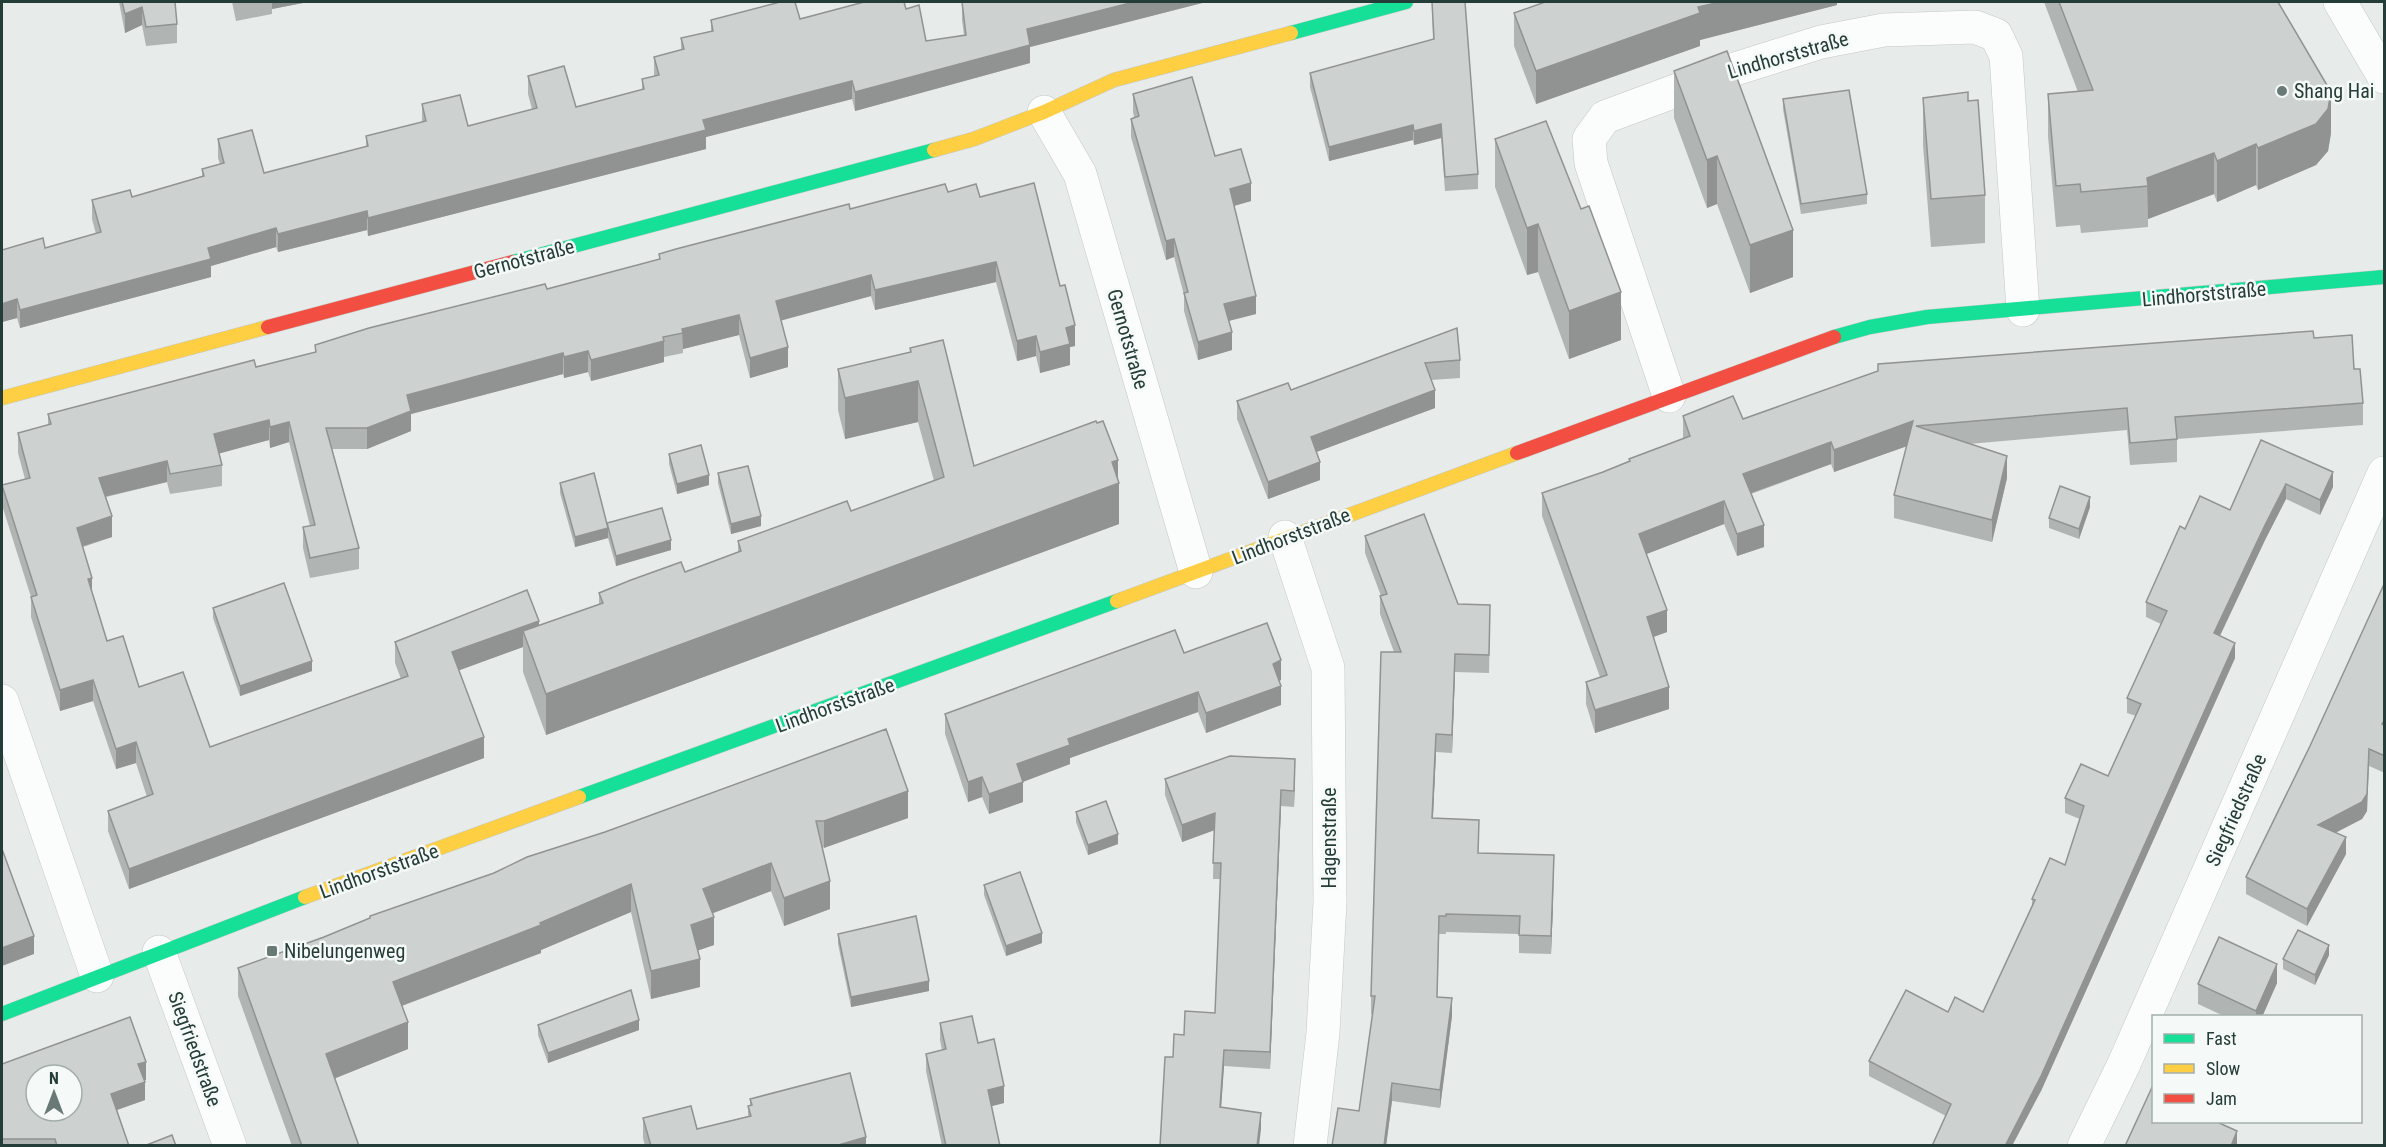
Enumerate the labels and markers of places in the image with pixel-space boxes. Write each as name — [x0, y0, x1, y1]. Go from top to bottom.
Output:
place label: Shang Hai — [2294, 79, 2374, 103]
marker: Shang Hai — [2275, 84, 2289, 98]
place label: Nibelungenweg — [284, 939, 405, 963]
marker: Nibelungenweg — [265, 944, 279, 958]

